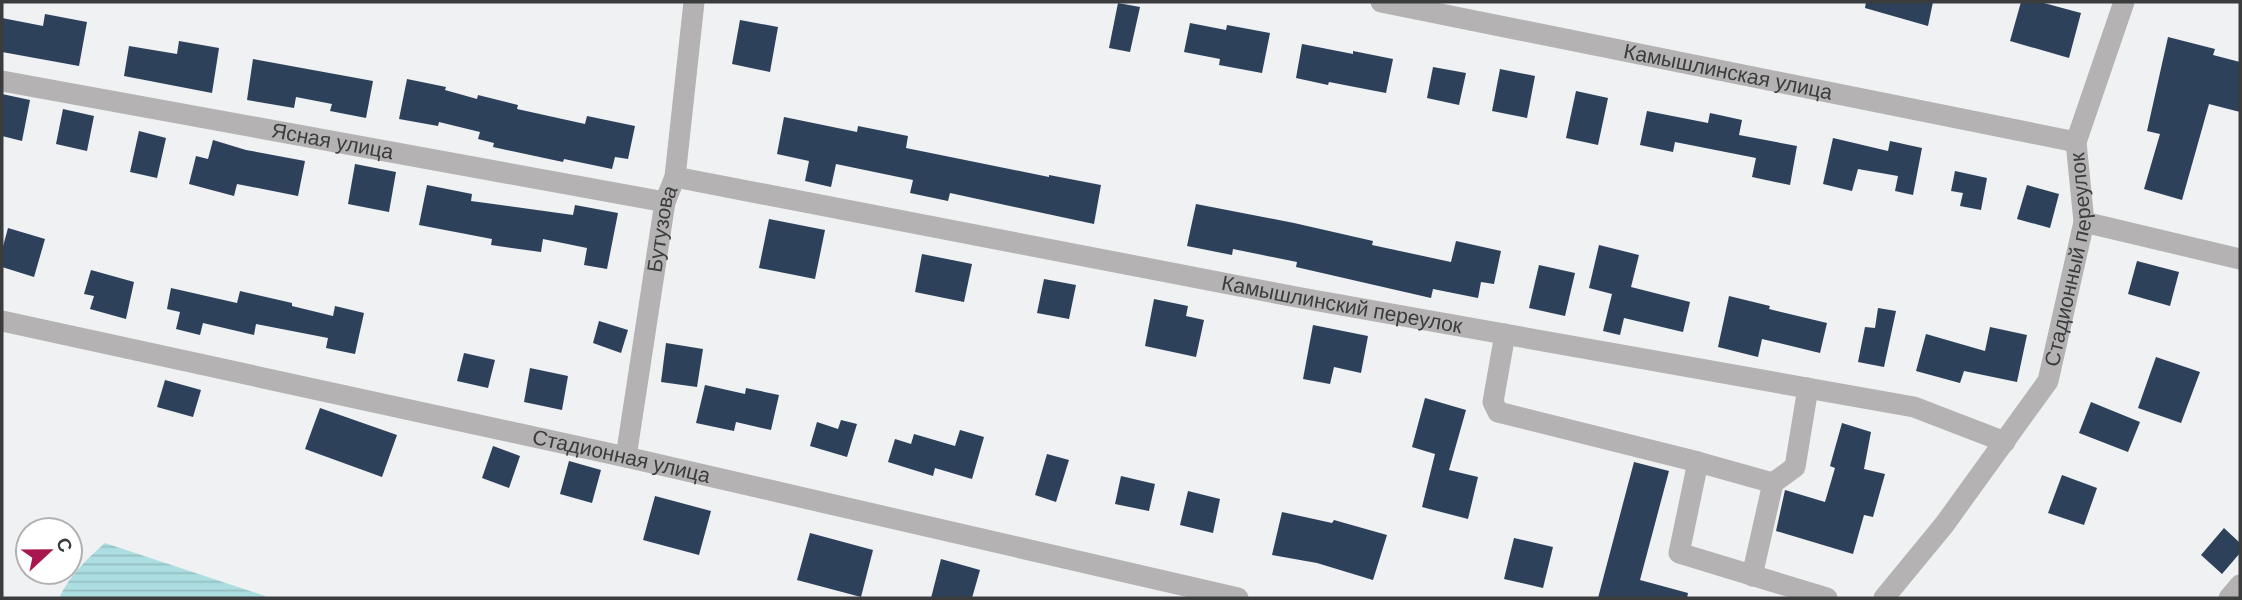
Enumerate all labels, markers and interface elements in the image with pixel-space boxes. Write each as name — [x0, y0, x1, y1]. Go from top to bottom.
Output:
street label: Камышлинская улица — [1621, 37, 1835, 107]
street label: Ясная улица — [269, 116, 396, 166]
street label: Стадионный переулок — [2038, 151, 2098, 369]
street label: Бутузова — [640, 181, 684, 274]
street label: Камышлинский переулок — [1219, 269, 1465, 340]
street label: Стадионная улица — [530, 423, 713, 490]
north arrow — [14, 516, 84, 586]
text: С — [50, 534, 79, 556]

